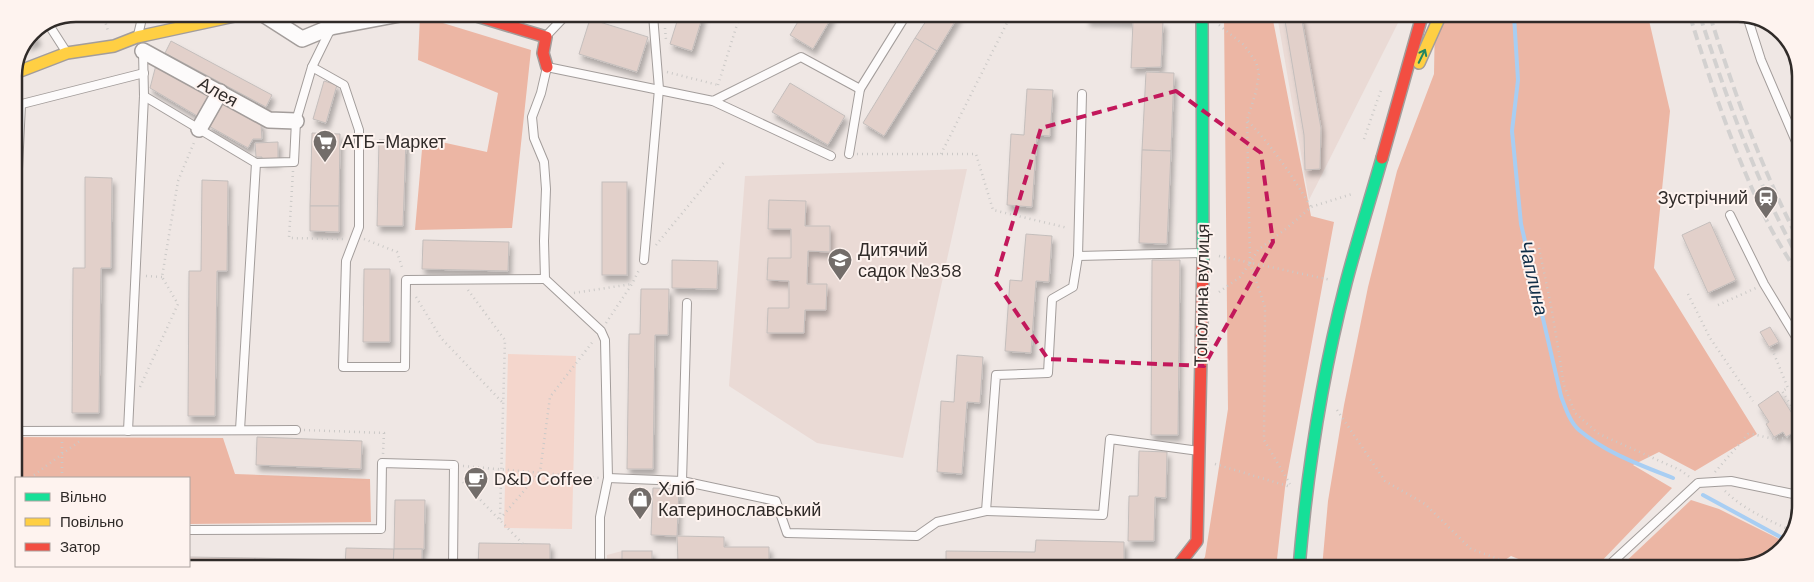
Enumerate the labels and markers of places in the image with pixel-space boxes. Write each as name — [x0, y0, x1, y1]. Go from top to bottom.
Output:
supermarket icon: АТБ-Маркет — [312, 129, 338, 163]
place label: АТБ-Маркет — [342, 130, 446, 154]
station icon: Зустрічний — [1753, 185, 1779, 219]
place label: Зустрічний — [1658, 186, 1748, 210]
place label: Дитячий садок №358 — [858, 238, 962, 283]
school or university icon: Дитячий садок №358 — [827, 247, 853, 281]
cafe icon: D&D Coffee — [463, 466, 489, 500]
place label: D&D Coffee — [494, 467, 593, 491]
place label: Хліб Катеринославський — [658, 477, 821, 522]
shop icon: Хліб Катеринославський — [627, 486, 653, 520]

